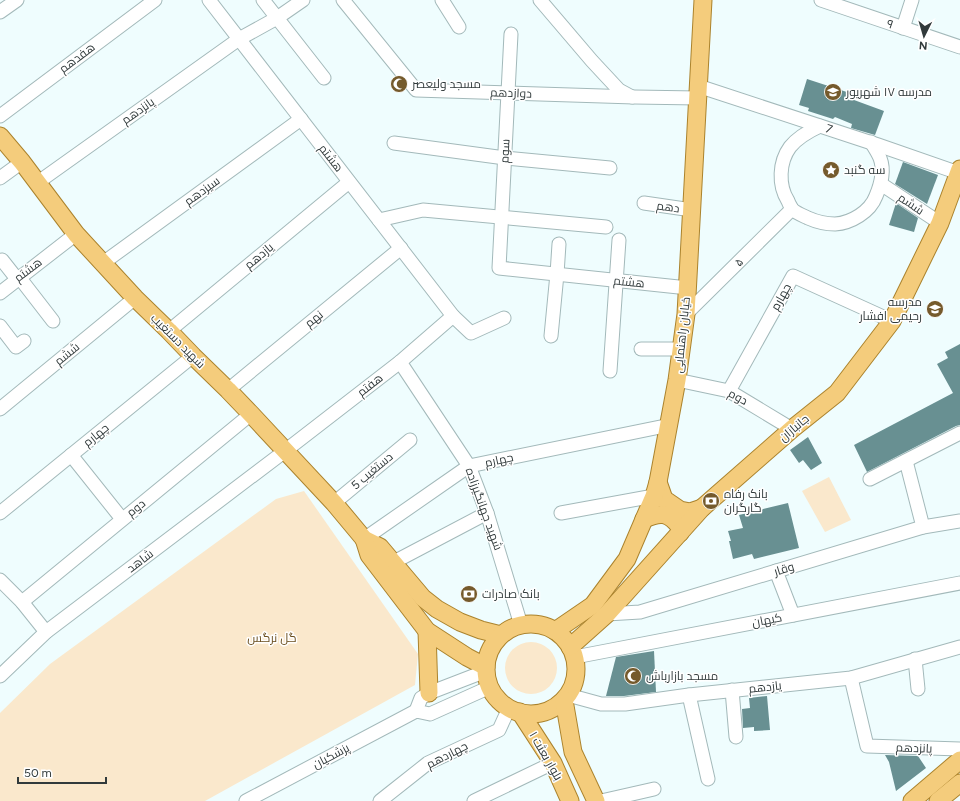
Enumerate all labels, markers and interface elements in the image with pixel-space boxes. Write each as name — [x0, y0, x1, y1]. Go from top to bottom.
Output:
street label: ۹ — [885, 16, 895, 32]
north arrow — [904, 16, 944, 56]
text: N — [918, 39, 928, 52]
street label: هفدهم — [56, 40, 98, 77]
mosque icon: مسجد ولیعصر — [389, 74, 409, 94]
place label: مسجد ولیعصر — [411, 77, 481, 91]
school or university icon: مدرسه ۱۷ شهریور — [823, 82, 843, 102]
street label: دوازدهم — [490, 85, 532, 102]
place label: مدرسه ۱۷ شهریور — [845, 85, 932, 99]
street label: پانزدهم — [119, 94, 159, 129]
street label: 7 — [824, 121, 835, 137]
street label: سوم — [497, 138, 514, 164]
street label: هشتم — [315, 141, 346, 175]
place icon: سه گنبد — [821, 160, 841, 180]
place label: سه گنبد — [844, 163, 885, 177]
street label: سیزدهم — [182, 173, 223, 209]
street label: ششم — [895, 190, 927, 219]
street label: دهم — [655, 198, 681, 217]
street label: یازدهم — [242, 239, 277, 273]
street label: هشتم — [11, 255, 45, 286]
street label: ۵ — [732, 255, 746, 269]
street label: هشتم — [613, 273, 645, 292]
street label: چهارم — [768, 281, 796, 314]
place label: مدرسه رحیمی افشار — [858, 295, 922, 323]
street label: خیابان راهنمایی — [671, 296, 693, 374]
school or university icon: مدرسه رحیمی افشار — [925, 299, 945, 319]
street label: نهم — [302, 308, 326, 331]
street label: شهید دستغیب — [148, 311, 208, 371]
street label: ششم — [52, 340, 83, 369]
street label: هفتم — [354, 371, 386, 400]
street label: دوم — [725, 386, 750, 409]
street label: جانبازان — [776, 411, 812, 445]
street label: چهارم — [80, 420, 113, 451]
street label: دستغیب 5 — [348, 449, 396, 492]
street label: چهارم — [483, 450, 515, 472]
street label: شهید جهانگیرزاده — [463, 466, 505, 552]
place label: بانک رفاه گارگران — [724, 487, 768, 515]
bank icon: بانک رفاه گارگران — [701, 491, 721, 511]
street label: دوم — [124, 496, 149, 520]
street label: شاهد — [124, 547, 156, 575]
street label: وقار — [771, 559, 796, 579]
bank icon: بانک صادرات — [459, 584, 479, 604]
place label: بانک صادرات — [482, 587, 540, 601]
street label: کیهان — [751, 610, 783, 630]
park label: گل نرگس — [247, 631, 297, 645]
mosque icon: مسجد بازارباش — [623, 666, 643, 686]
place label: مسجد بازارباش — [646, 669, 718, 683]
street label: یازدهم — [748, 678, 783, 697]
street label: بلوار بعثت ۱ — [526, 729, 566, 783]
street label: چهاردهم — [424, 739, 471, 773]
street label: پزشکیان — [310, 740, 353, 773]
street label: پانزدهم — [895, 740, 933, 758]
scale bar — [18, 759, 106, 785]
text: 50 m — [24, 766, 52, 780]

